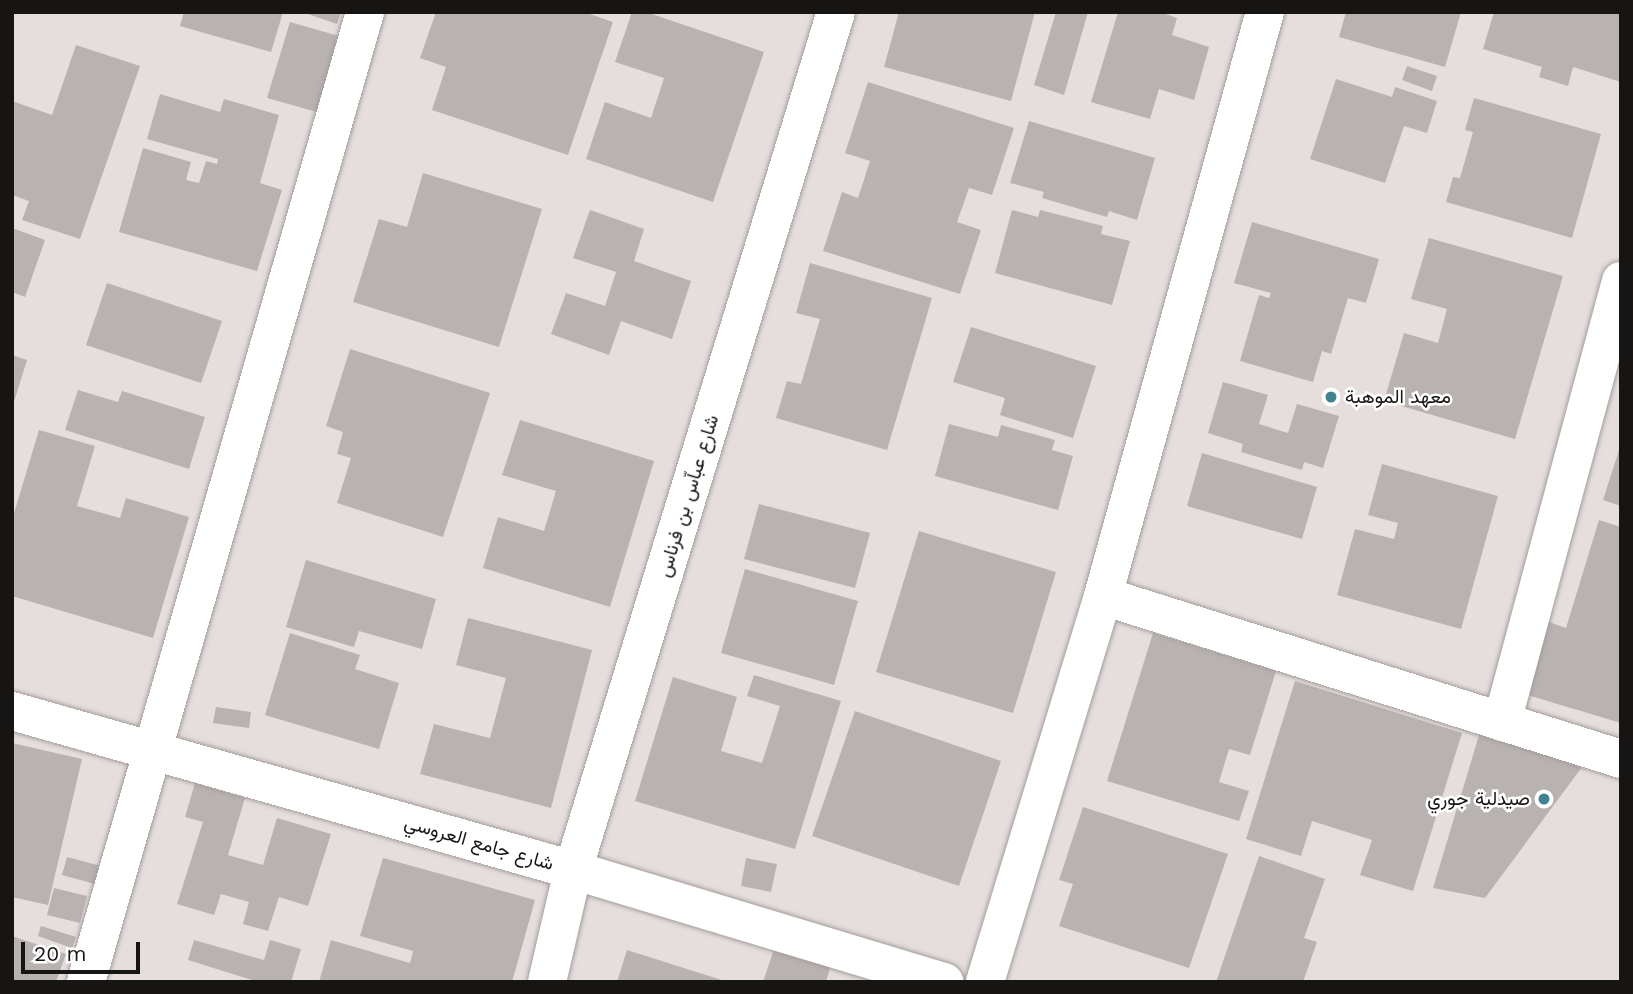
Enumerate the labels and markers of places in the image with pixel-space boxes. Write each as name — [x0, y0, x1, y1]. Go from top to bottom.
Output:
place label: معهد الموهبة — [1345, 386, 1451, 408]
marker: معهد الموهبة — [1323, 389, 1339, 405]
place label: صيدلية جوري — [1427, 788, 1530, 810]
marker: صيدلية جوري — [1536, 791, 1552, 807]

